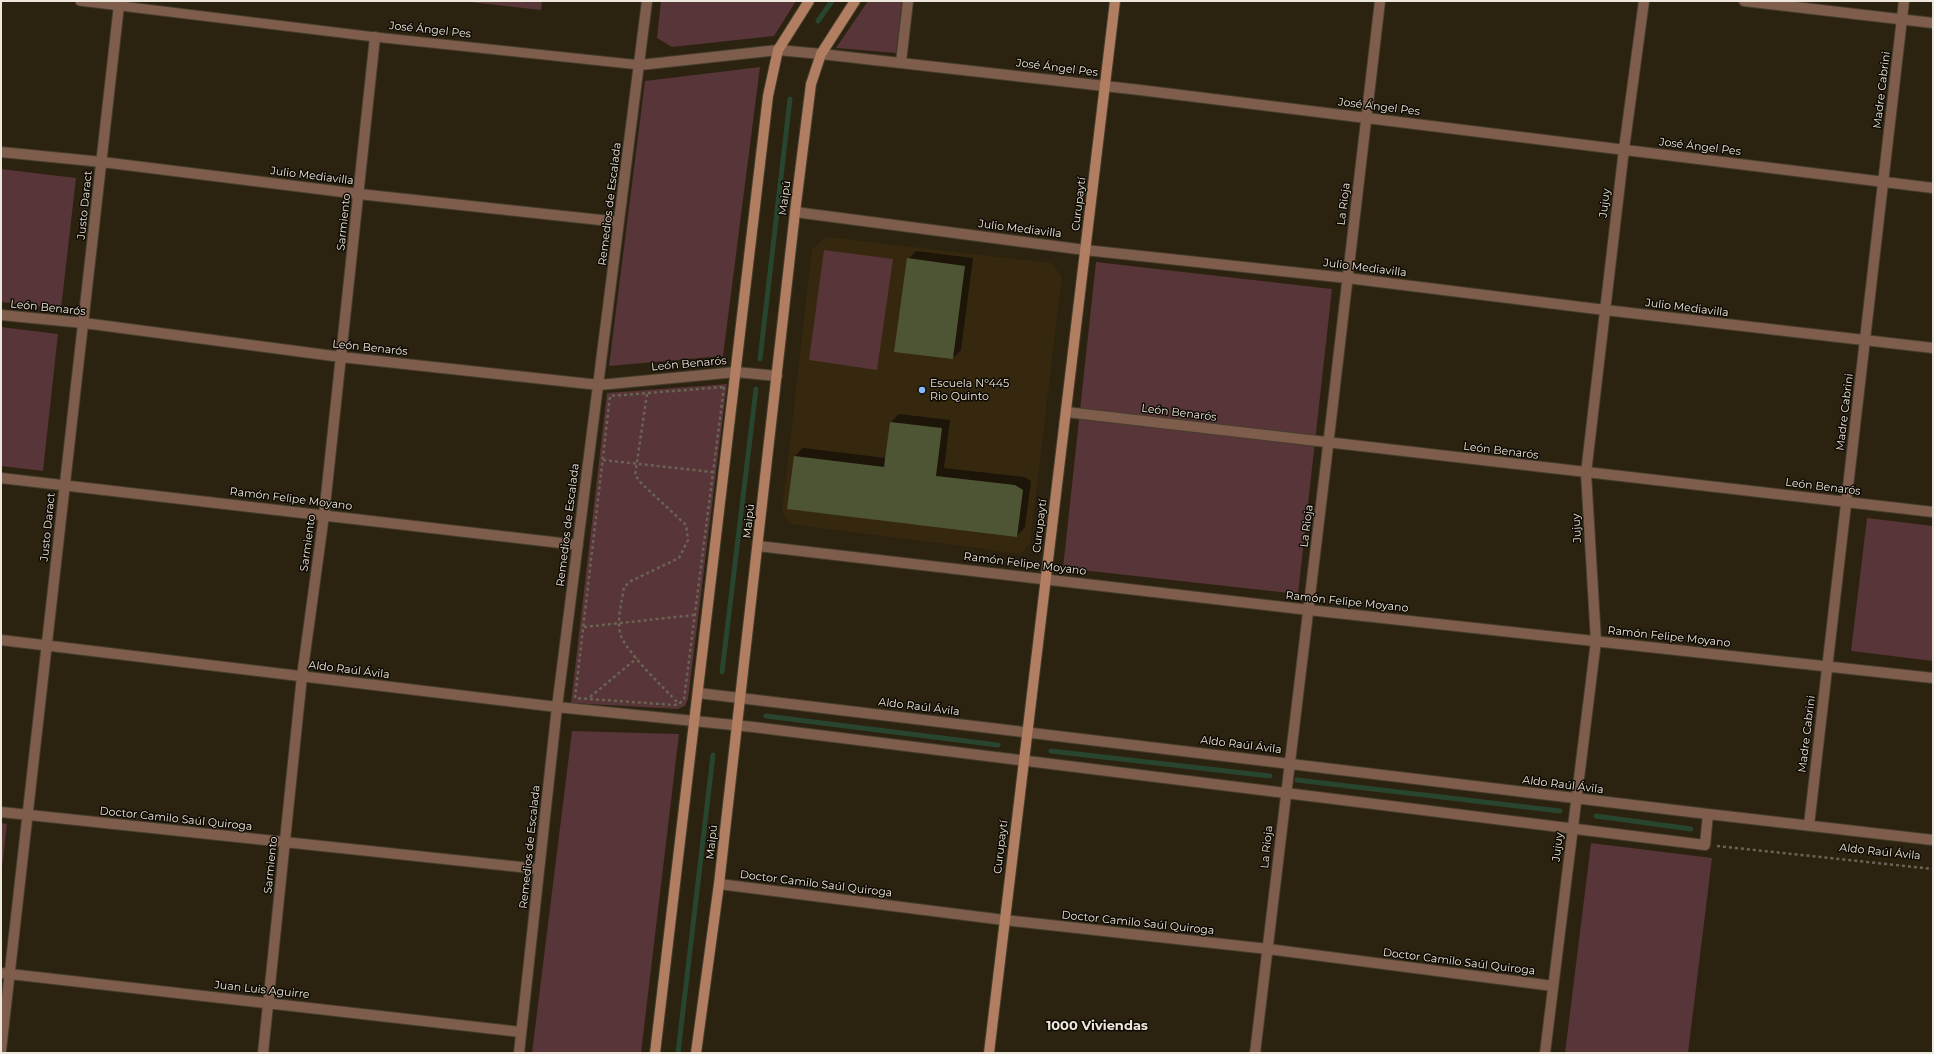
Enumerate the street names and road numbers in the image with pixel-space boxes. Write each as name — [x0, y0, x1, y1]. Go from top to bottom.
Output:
street label: José Ángel Pes — [388, 19, 472, 41]
street label: Madre Cabrini — [1871, 51, 1893, 129]
street label: José Ángel Pes — [1015, 56, 1099, 80]
street label: José Ángel Pes — [1337, 95, 1421, 119]
street label: José Ángel Pes — [1658, 135, 1742, 159]
street label: Remedios de Escalada — [596, 142, 624, 266]
street label: Julio Mediavilla — [270, 164, 354, 188]
street label: Justo Daract — [75, 170, 95, 240]
street label: Curupaytí — [1069, 176, 1089, 232]
street label: Maipú — [776, 180, 794, 216]
street label: La Rioja — [1335, 182, 1353, 226]
street label: Jujuy — [1597, 188, 1613, 218]
street label: Sarmiento — [334, 193, 354, 251]
street label: Julio Mediavilla — [978, 217, 1062, 241]
street label: Julio Mediavilla — [1323, 256, 1407, 280]
street label: Julio Mediavilla — [1645, 296, 1729, 320]
street label: León Benarós — [10, 297, 86, 319]
street label: León Benarós — [332, 337, 408, 359]
street label: León Benarós — [651, 354, 727, 374]
street label: Madre Cabrini — [1834, 373, 1856, 451]
street label: León Benarós — [1141, 402, 1217, 424]
street label: León Benarós — [1463, 440, 1539, 462]
street label: Remedios de Escalada — [554, 463, 582, 587]
street label: León Benarós — [1785, 476, 1861, 498]
street label: Ramón Felipe Moyano — [229, 485, 353, 513]
street label: Justo Daract — [38, 492, 58, 562]
street label: Curupaytí — [1030, 498, 1050, 554]
street label: Maipú — [741, 503, 757, 539]
street label: La Rioja — [1298, 504, 1316, 548]
street label: Jujuy — [1570, 513, 1584, 543]
street label: Sarmiento — [297, 514, 319, 572]
street label: Ramón Felipe Moyano — [963, 550, 1087, 578]
street label: Ramón Felipe Moyano — [1285, 589, 1409, 615]
street label: Ramón Felipe Moyano — [1607, 624, 1731, 650]
street label: Aldo Raúl Ávila — [308, 658, 390, 682]
street label: Aldo Raúl Ávila — [878, 695, 960, 719]
street label: Madre Cabrini — [1796, 695, 1818, 773]
street label: Aldo Raúl Ávila — [1200, 733, 1282, 757]
street label: Aldo Raúl Ávila — [1522, 773, 1604, 797]
street label: Remedios de Escalada — [517, 785, 543, 909]
street label: Doctor Camilo Saúl Quiroga — [99, 804, 253, 834]
street label: Curupaytí — [991, 819, 1011, 875]
street label: Maipú — [704, 824, 720, 860]
street label: La Rioja — [1258, 825, 1276, 869]
street label: Jujuy — [1550, 832, 1566, 862]
street label: Sarmiento — [261, 836, 281, 894]
street label: Aldo Raúl Ávila — [1839, 841, 1921, 863]
street label: Doctor Camilo Saúl Quiroga — [739, 868, 893, 900]
street label: Doctor Camilo Saúl Quiroga — [1061, 908, 1215, 938]
street label: Doctor Camilo Saúl Quiroga — [1382, 946, 1536, 978]
street label: Juan Luis Aguirre — [214, 978, 310, 1002]

